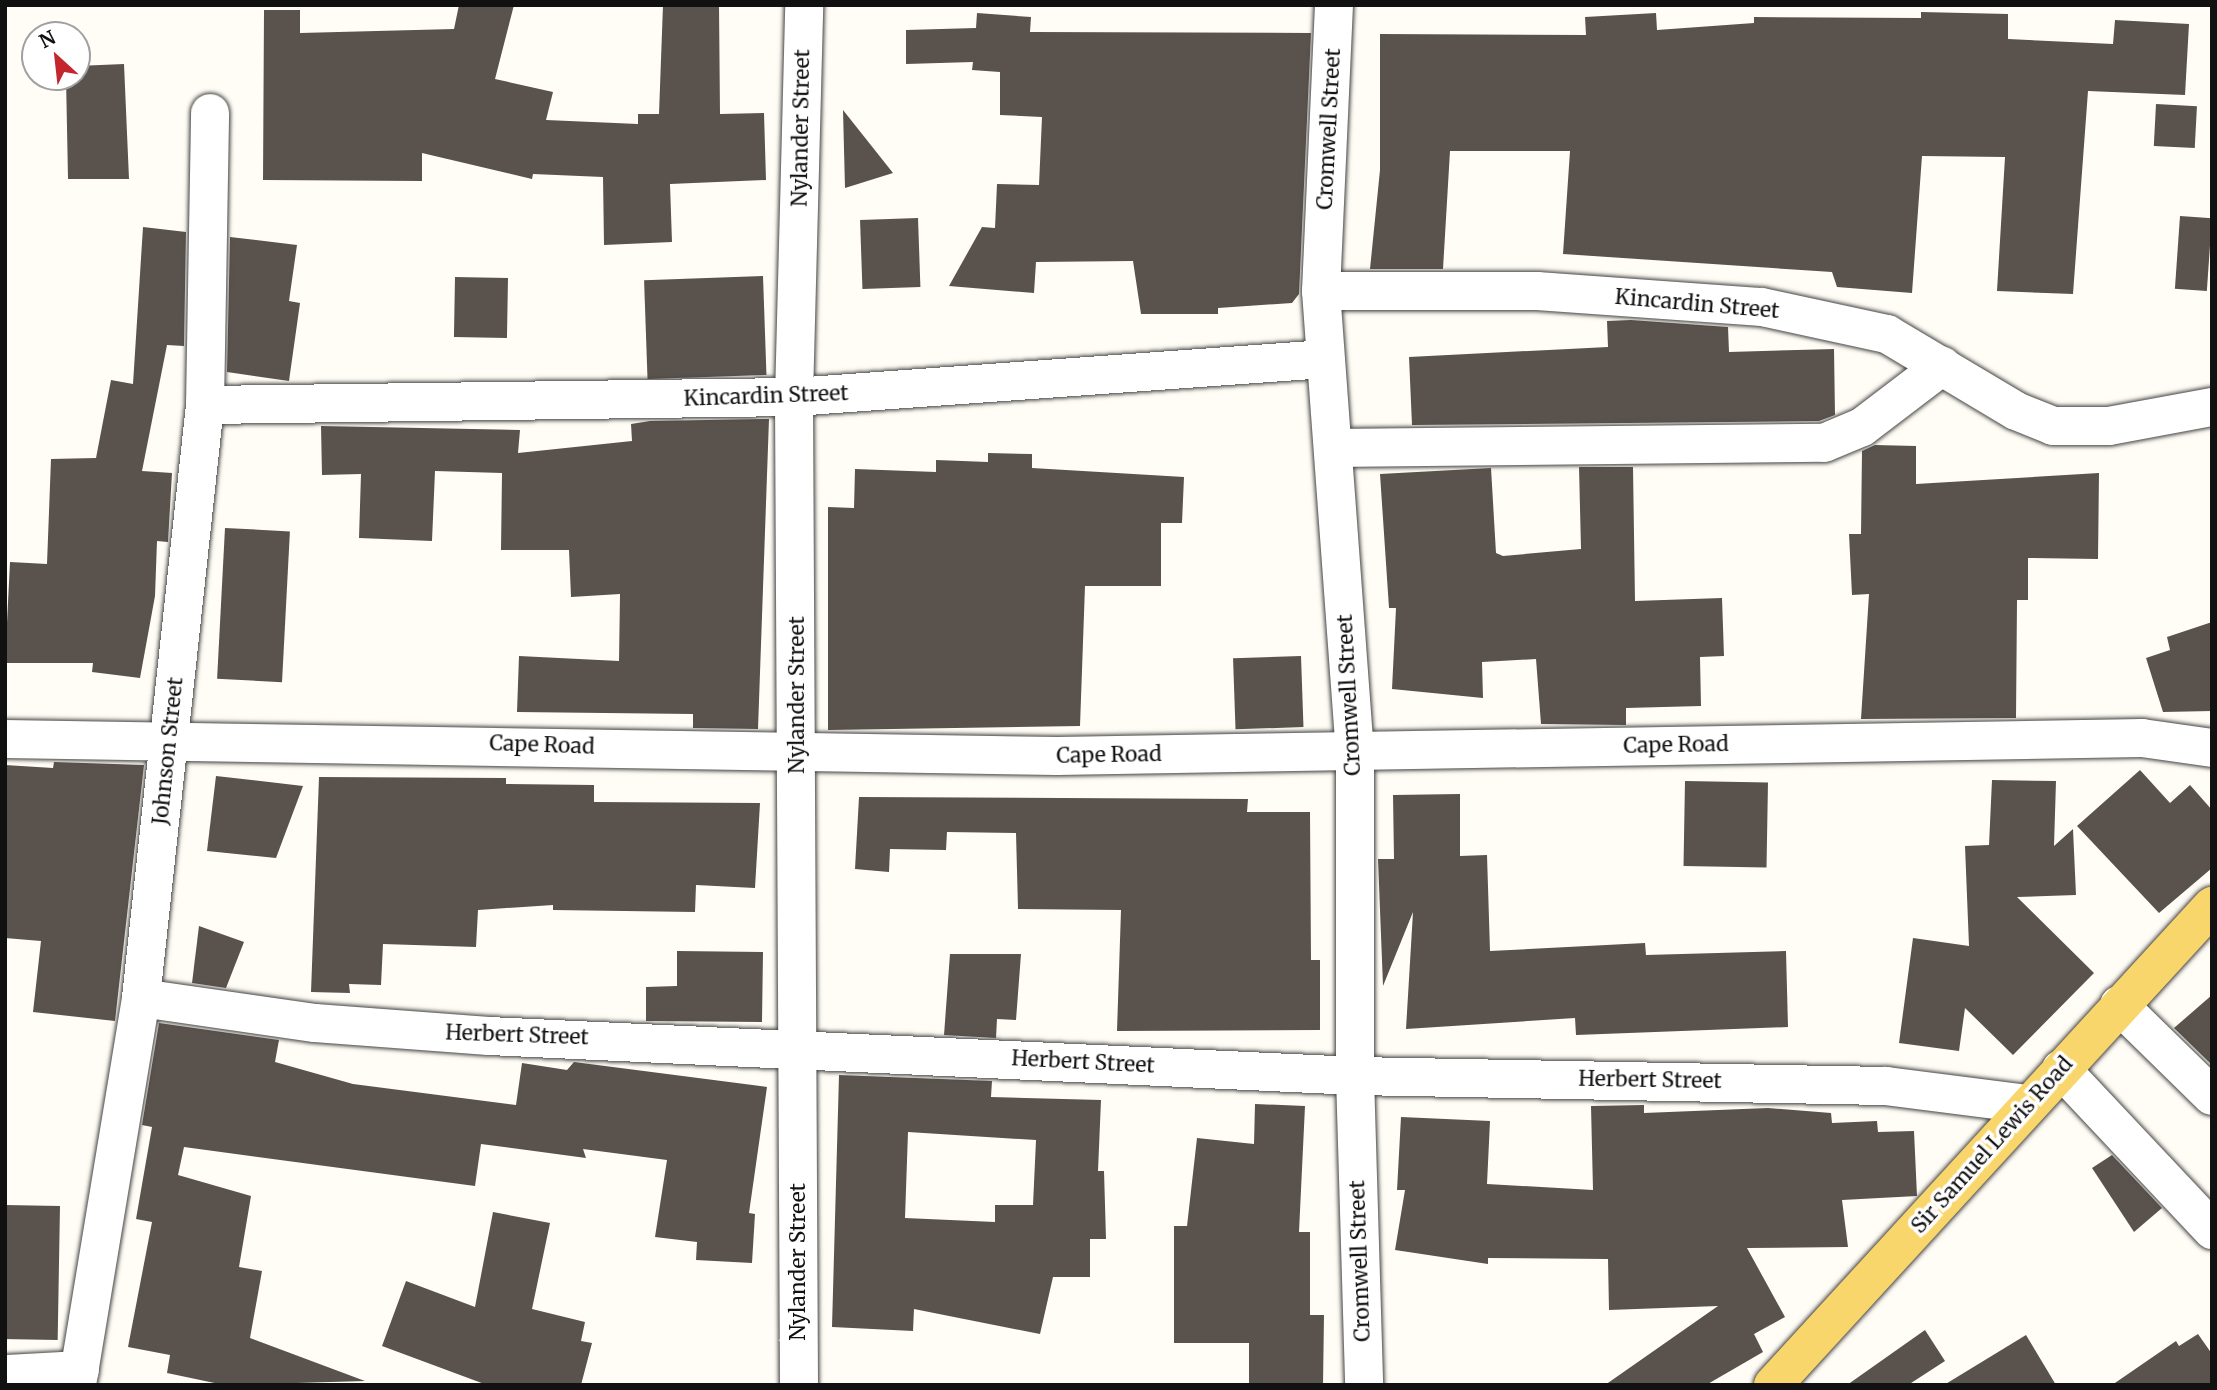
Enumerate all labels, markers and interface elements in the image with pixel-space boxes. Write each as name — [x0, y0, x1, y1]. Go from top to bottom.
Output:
north arrow — [21, 21, 91, 91]
text: N — [35, 25, 60, 53]
street label: Cromwell Street — [1312, 48, 1346, 210]
street label: Nylander Street — [787, 49, 815, 207]
street label: Kincardin Street — [1614, 284, 1780, 324]
street label: Kincardin Street — [683, 381, 849, 411]
street label: Cromwell Street — [1332, 614, 1366, 776]
street label: Nylander Street — [784, 616, 810, 774]
street label: Johnson Street — [148, 676, 188, 826]
street label: Cape Road — [489, 731, 595, 759]
street label: Cape Road — [1623, 731, 1729, 759]
street label: Cape Road — [1056, 741, 1162, 769]
street label: Herbert Street — [445, 1020, 589, 1050]
street label: Herbert Street — [1011, 1046, 1155, 1078]
street label: Sir Samuel Lewis Road — [1906, 1052, 2078, 1238]
street label: Herbert Street — [1578, 1066, 1722, 1094]
street label: Cromwell Street — [1345, 1180, 1375, 1342]
street label: Nylander Street — [785, 1183, 811, 1341]

